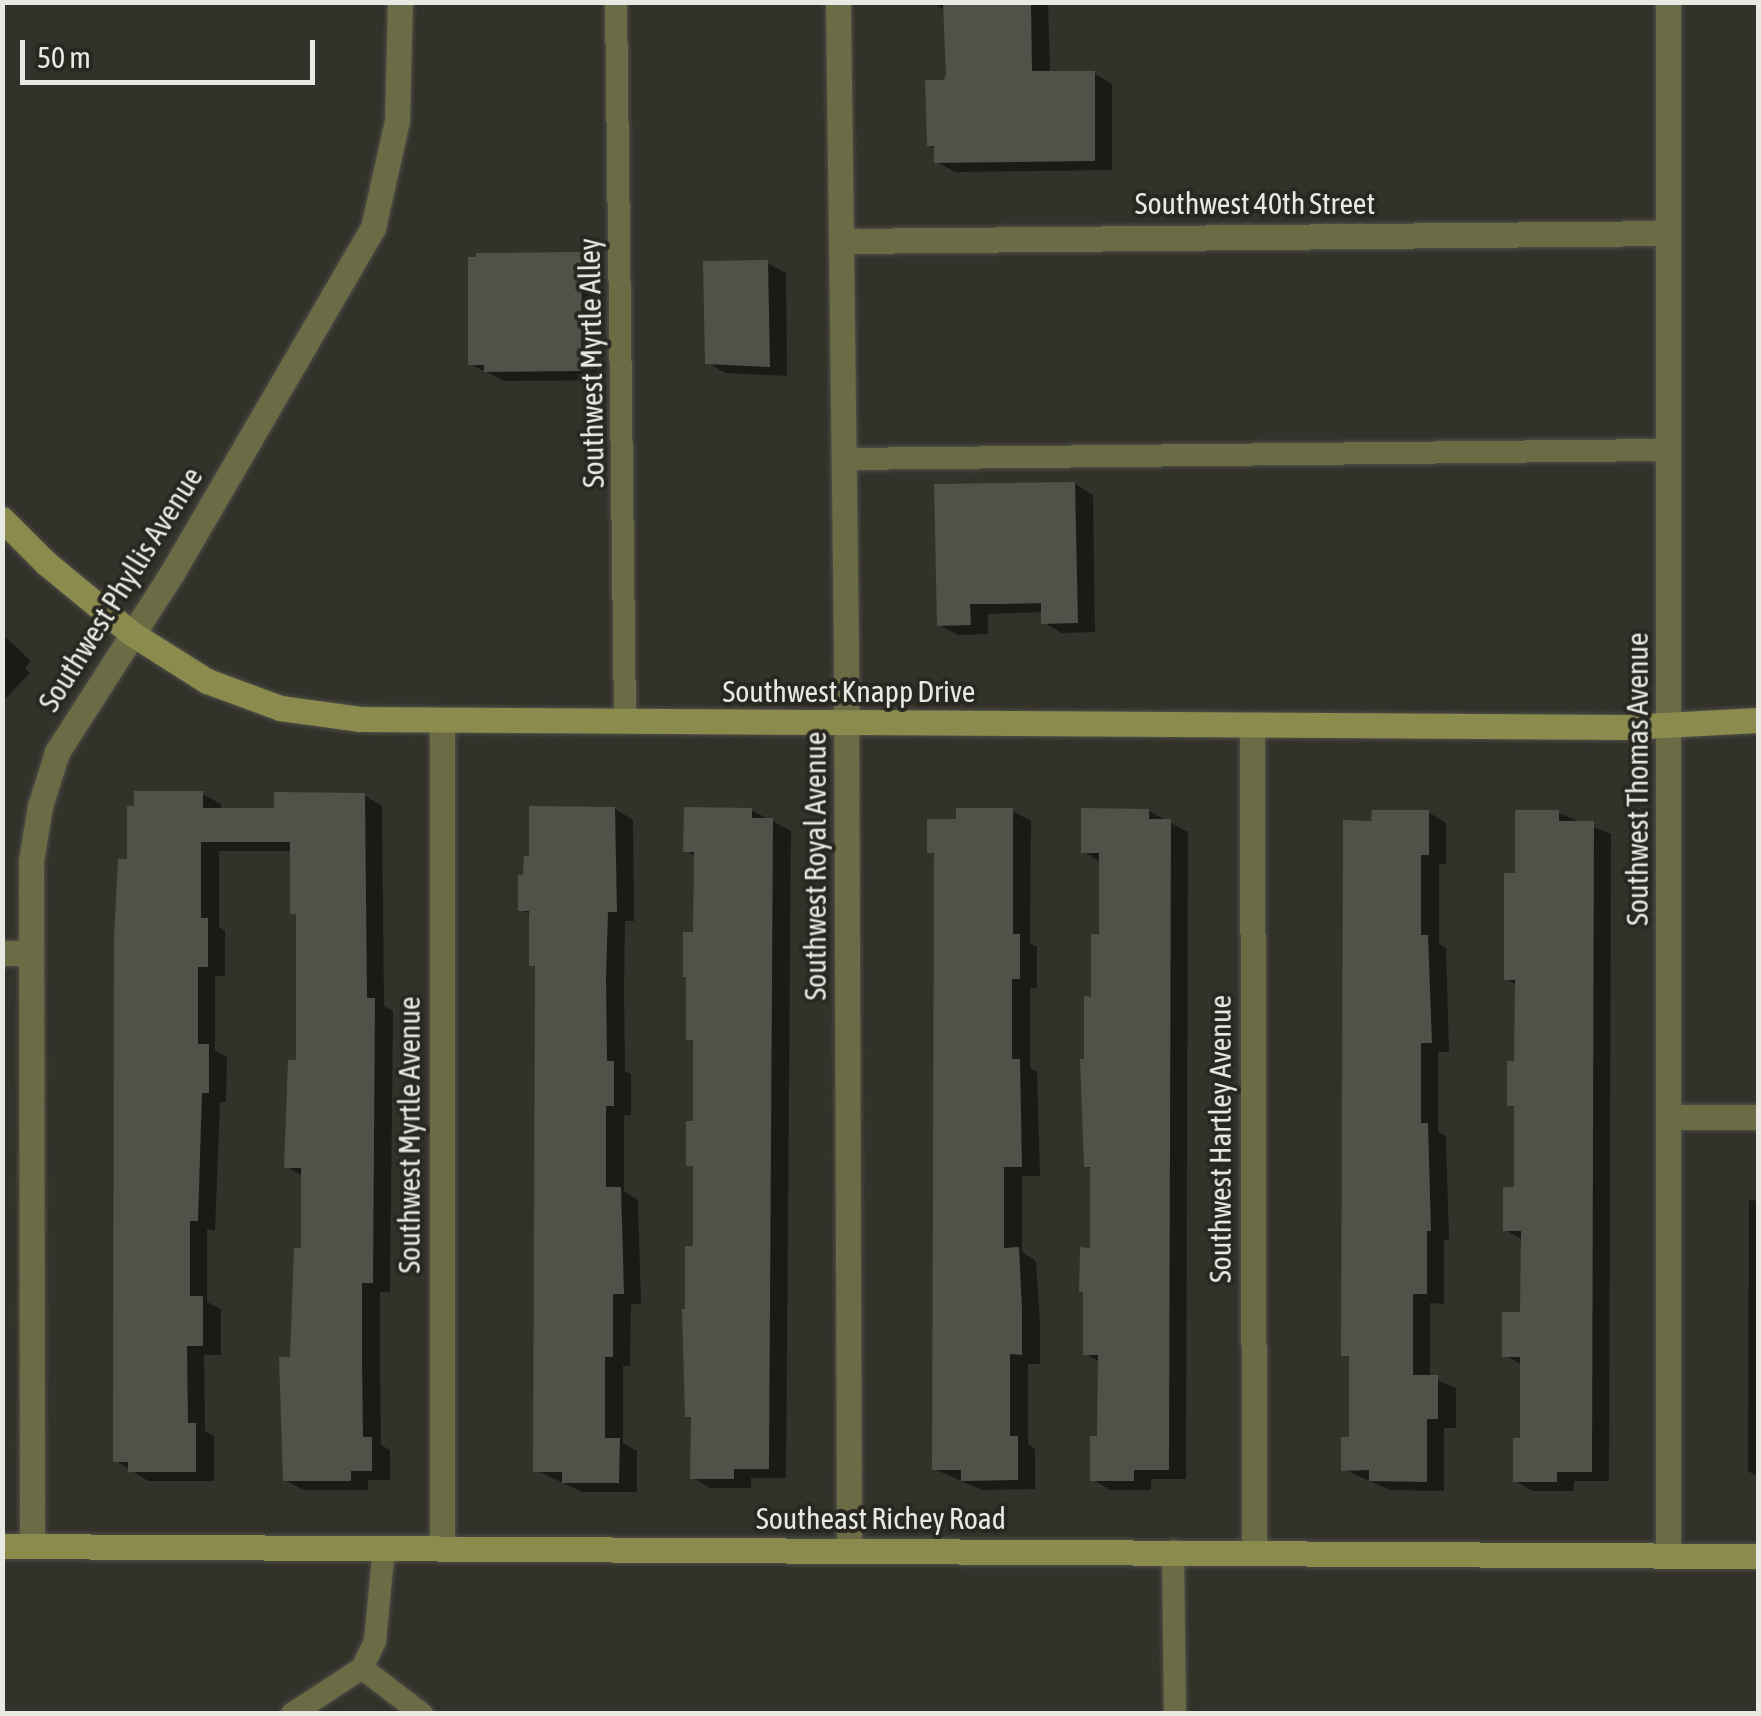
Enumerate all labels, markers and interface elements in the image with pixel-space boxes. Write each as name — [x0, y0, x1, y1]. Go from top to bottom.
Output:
scale bar — [25, 20, 320, 82]
text: 50 m — [37, 40, 91, 74]
street label: Southwest 40th Street — [1135, 185, 1375, 221]
street label: Southwest Myrtle Alley — [571, 238, 611, 488]
street label: Southwest Phyllis Avenue — [30, 460, 210, 718]
street label: Southwest Thomas Avenue — [1619, 632, 1655, 926]
street label: Southwest Knapp Drive — [723, 673, 975, 709]
street label: Southwest Royal Avenue — [797, 732, 833, 1000]
street label: Southwest Hartley Avenue — [1202, 995, 1238, 1283]
street label: Southwest Myrtle Avenue — [391, 996, 427, 1274]
street label: Southeast Richey Road — [756, 1500, 1006, 1536]

